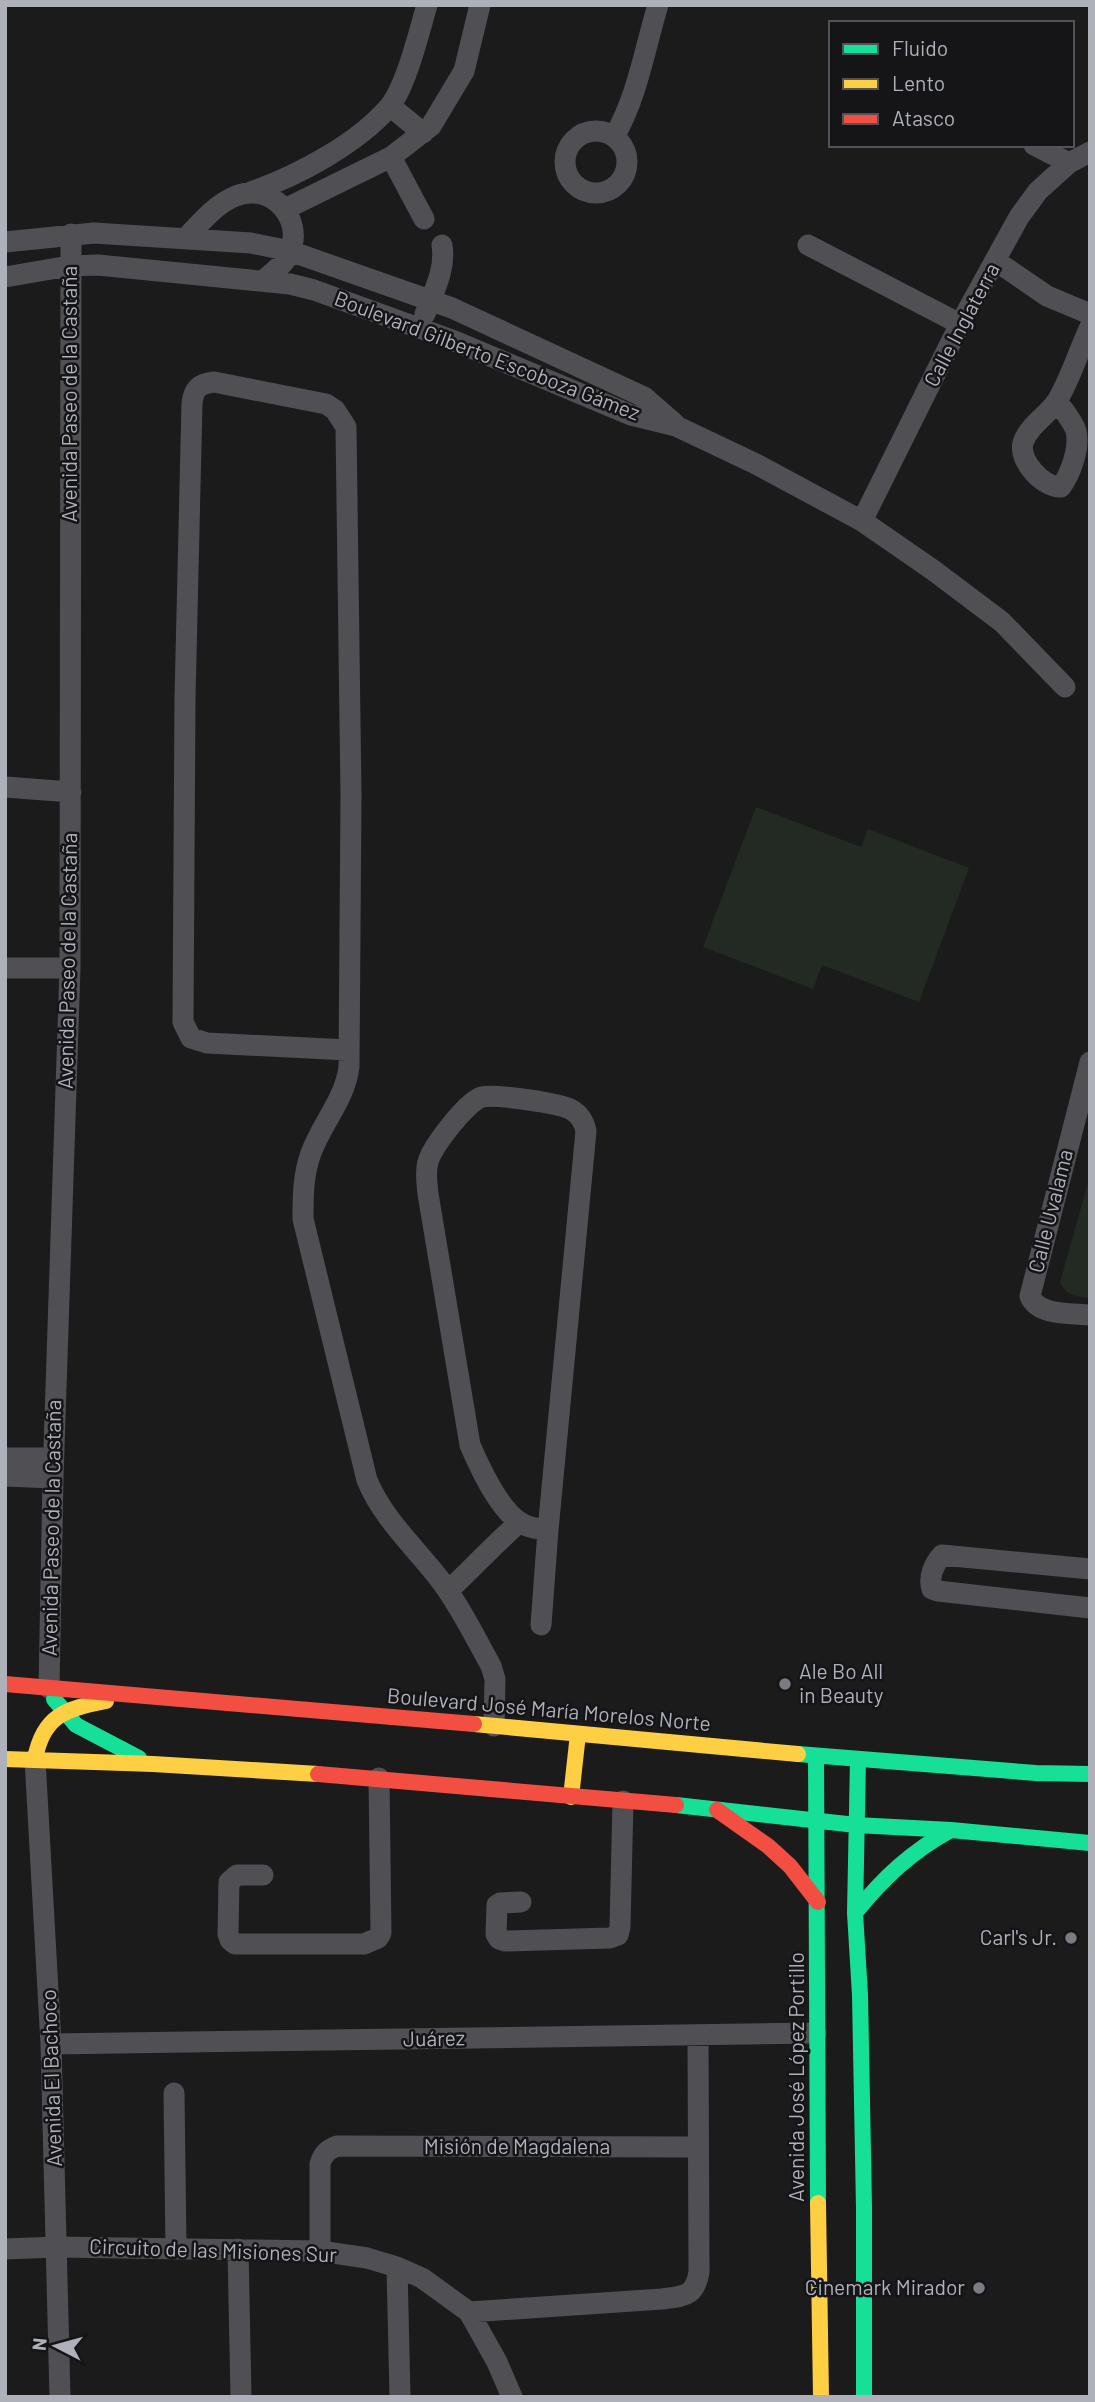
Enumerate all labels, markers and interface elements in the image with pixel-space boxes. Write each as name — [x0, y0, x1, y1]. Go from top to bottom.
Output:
legend — [829, 21, 1074, 147]
text: Fluido — [892, 35, 948, 60]
text: Lento — [892, 70, 945, 95]
text: Atasco — [892, 105, 955, 130]
street label: Calle Inglaterra — [918, 258, 1004, 390]
street label: Avenida Paseo de la Castaña — [56, 266, 81, 522]
street label: Boulevard Gilberto Escoboza Gámez — [331, 285, 644, 425]
street label: Avenida Paseo de la Castaña — [52, 833, 81, 1089]
street label: Calle Uvalama — [1022, 1146, 1077, 1275]
street label: Avenida Paseo de la Castaña — [36, 1400, 65, 1656]
place label: Ale Bo All in Beauty — [799, 1658, 884, 1707]
marker: Ale Bo All in Beauty — [777, 1676, 793, 1692]
street label: Boulevard José María Morelos Norte — [386, 1682, 712, 1735]
place label: Carl's Jr. — [980, 1924, 1057, 1949]
marker: Carl's Jr. — [1063, 1930, 1079, 1946]
street label: Avenida José López Portillo — [783, 1952, 808, 2202]
street label: Avenida El Bachoco — [35, 1989, 66, 2167]
street label: Juárez — [403, 2024, 465, 2051]
street label: Misión de Magdalena — [424, 2133, 610, 2158]
street label: Circuito de las Misiones Sur — [89, 2233, 338, 2266]
place label: Cinemark Mirador — [805, 2274, 965, 2299]
marker: Cinemark Mirador — [971, 2280, 987, 2296]
north arrow — [21, 2311, 91, 2381]
text: N — [26, 2337, 51, 2352]

